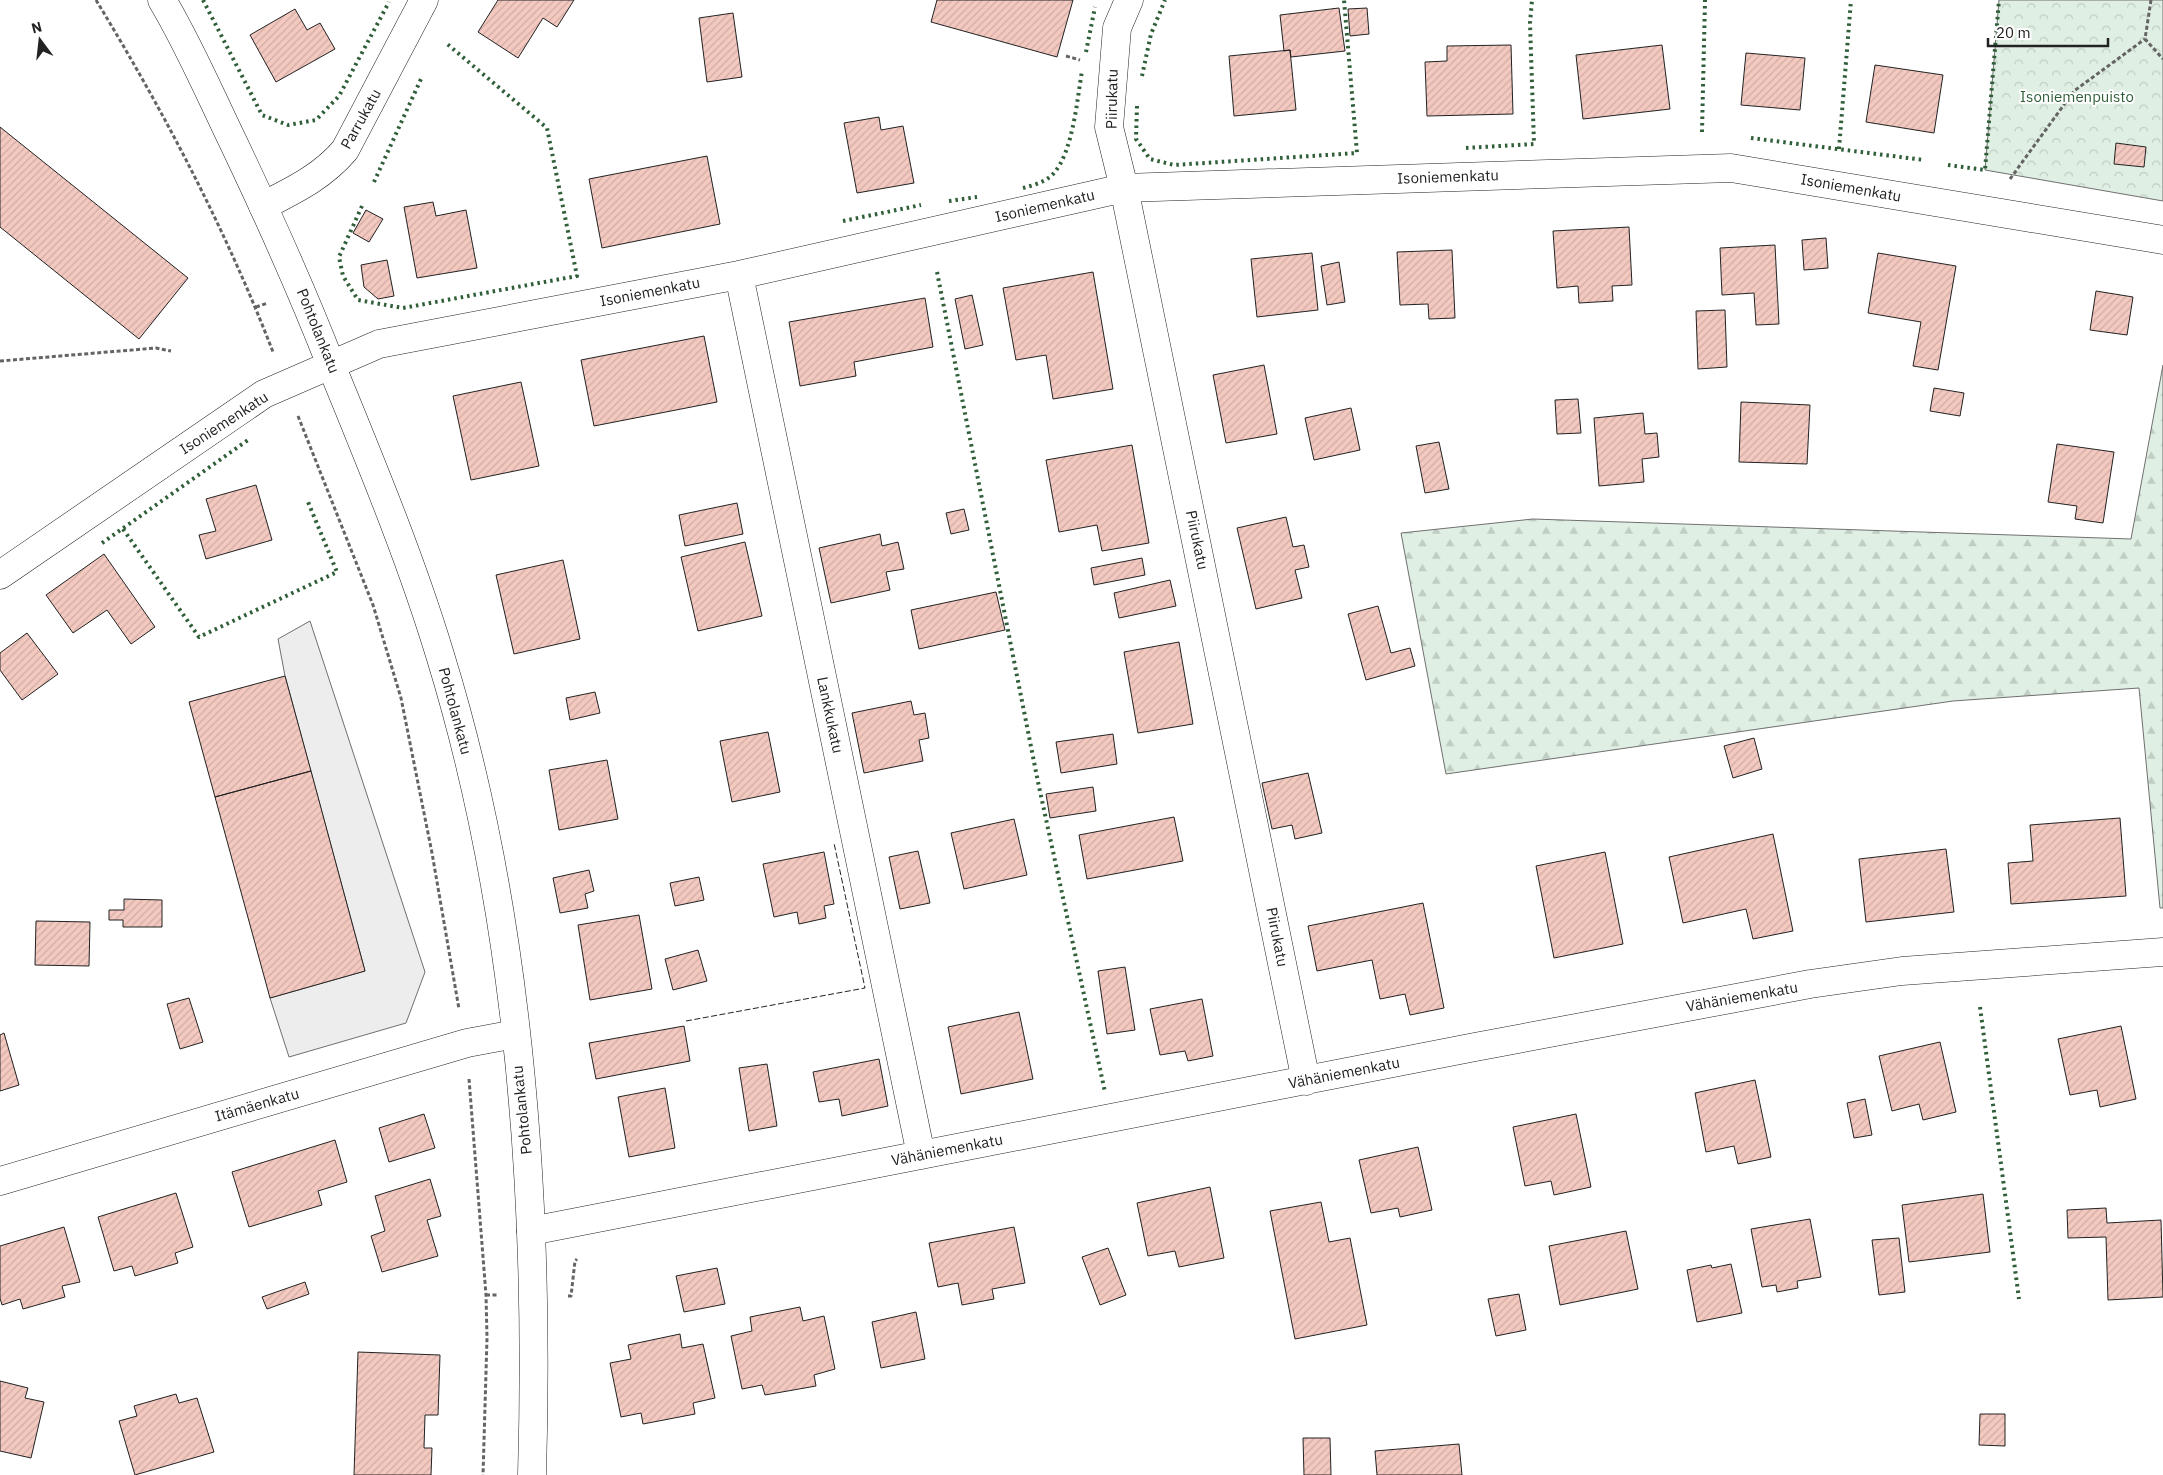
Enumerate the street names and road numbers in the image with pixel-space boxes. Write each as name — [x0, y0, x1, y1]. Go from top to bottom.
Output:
street label: Piirukatu — [1101, 69, 1122, 129]
street label: Parrukatu — [336, 85, 385, 152]
street label: Isoniemenkatu — [1397, 165, 1499, 188]
street label: Isoniemenkatu — [1799, 169, 1903, 206]
street label: Isoniemenkatu — [993, 185, 1097, 226]
street label: Isoniemenkatu — [598, 272, 702, 311]
street label: Pohtolankatu — [293, 286, 344, 376]
street label: Isoniemenkatu — [176, 387, 272, 458]
street label: Piirukatu — [1182, 508, 1213, 571]
street label: Pohtolankatu — [435, 665, 476, 757]
street label: Lankkukatu — [813, 675, 848, 755]
street label: Piirukatu — [1262, 906, 1293, 968]
street label: Vähäniemenkatu — [1685, 977, 1799, 1016]
street label: Vähäniemenkatu — [1287, 1052, 1401, 1093]
street label: Pohtolankatu — [507, 1065, 536, 1156]
street label: Itämäenkatu — [213, 1083, 301, 1126]
street label: Vähäniemenkatu — [890, 1129, 1004, 1170]

